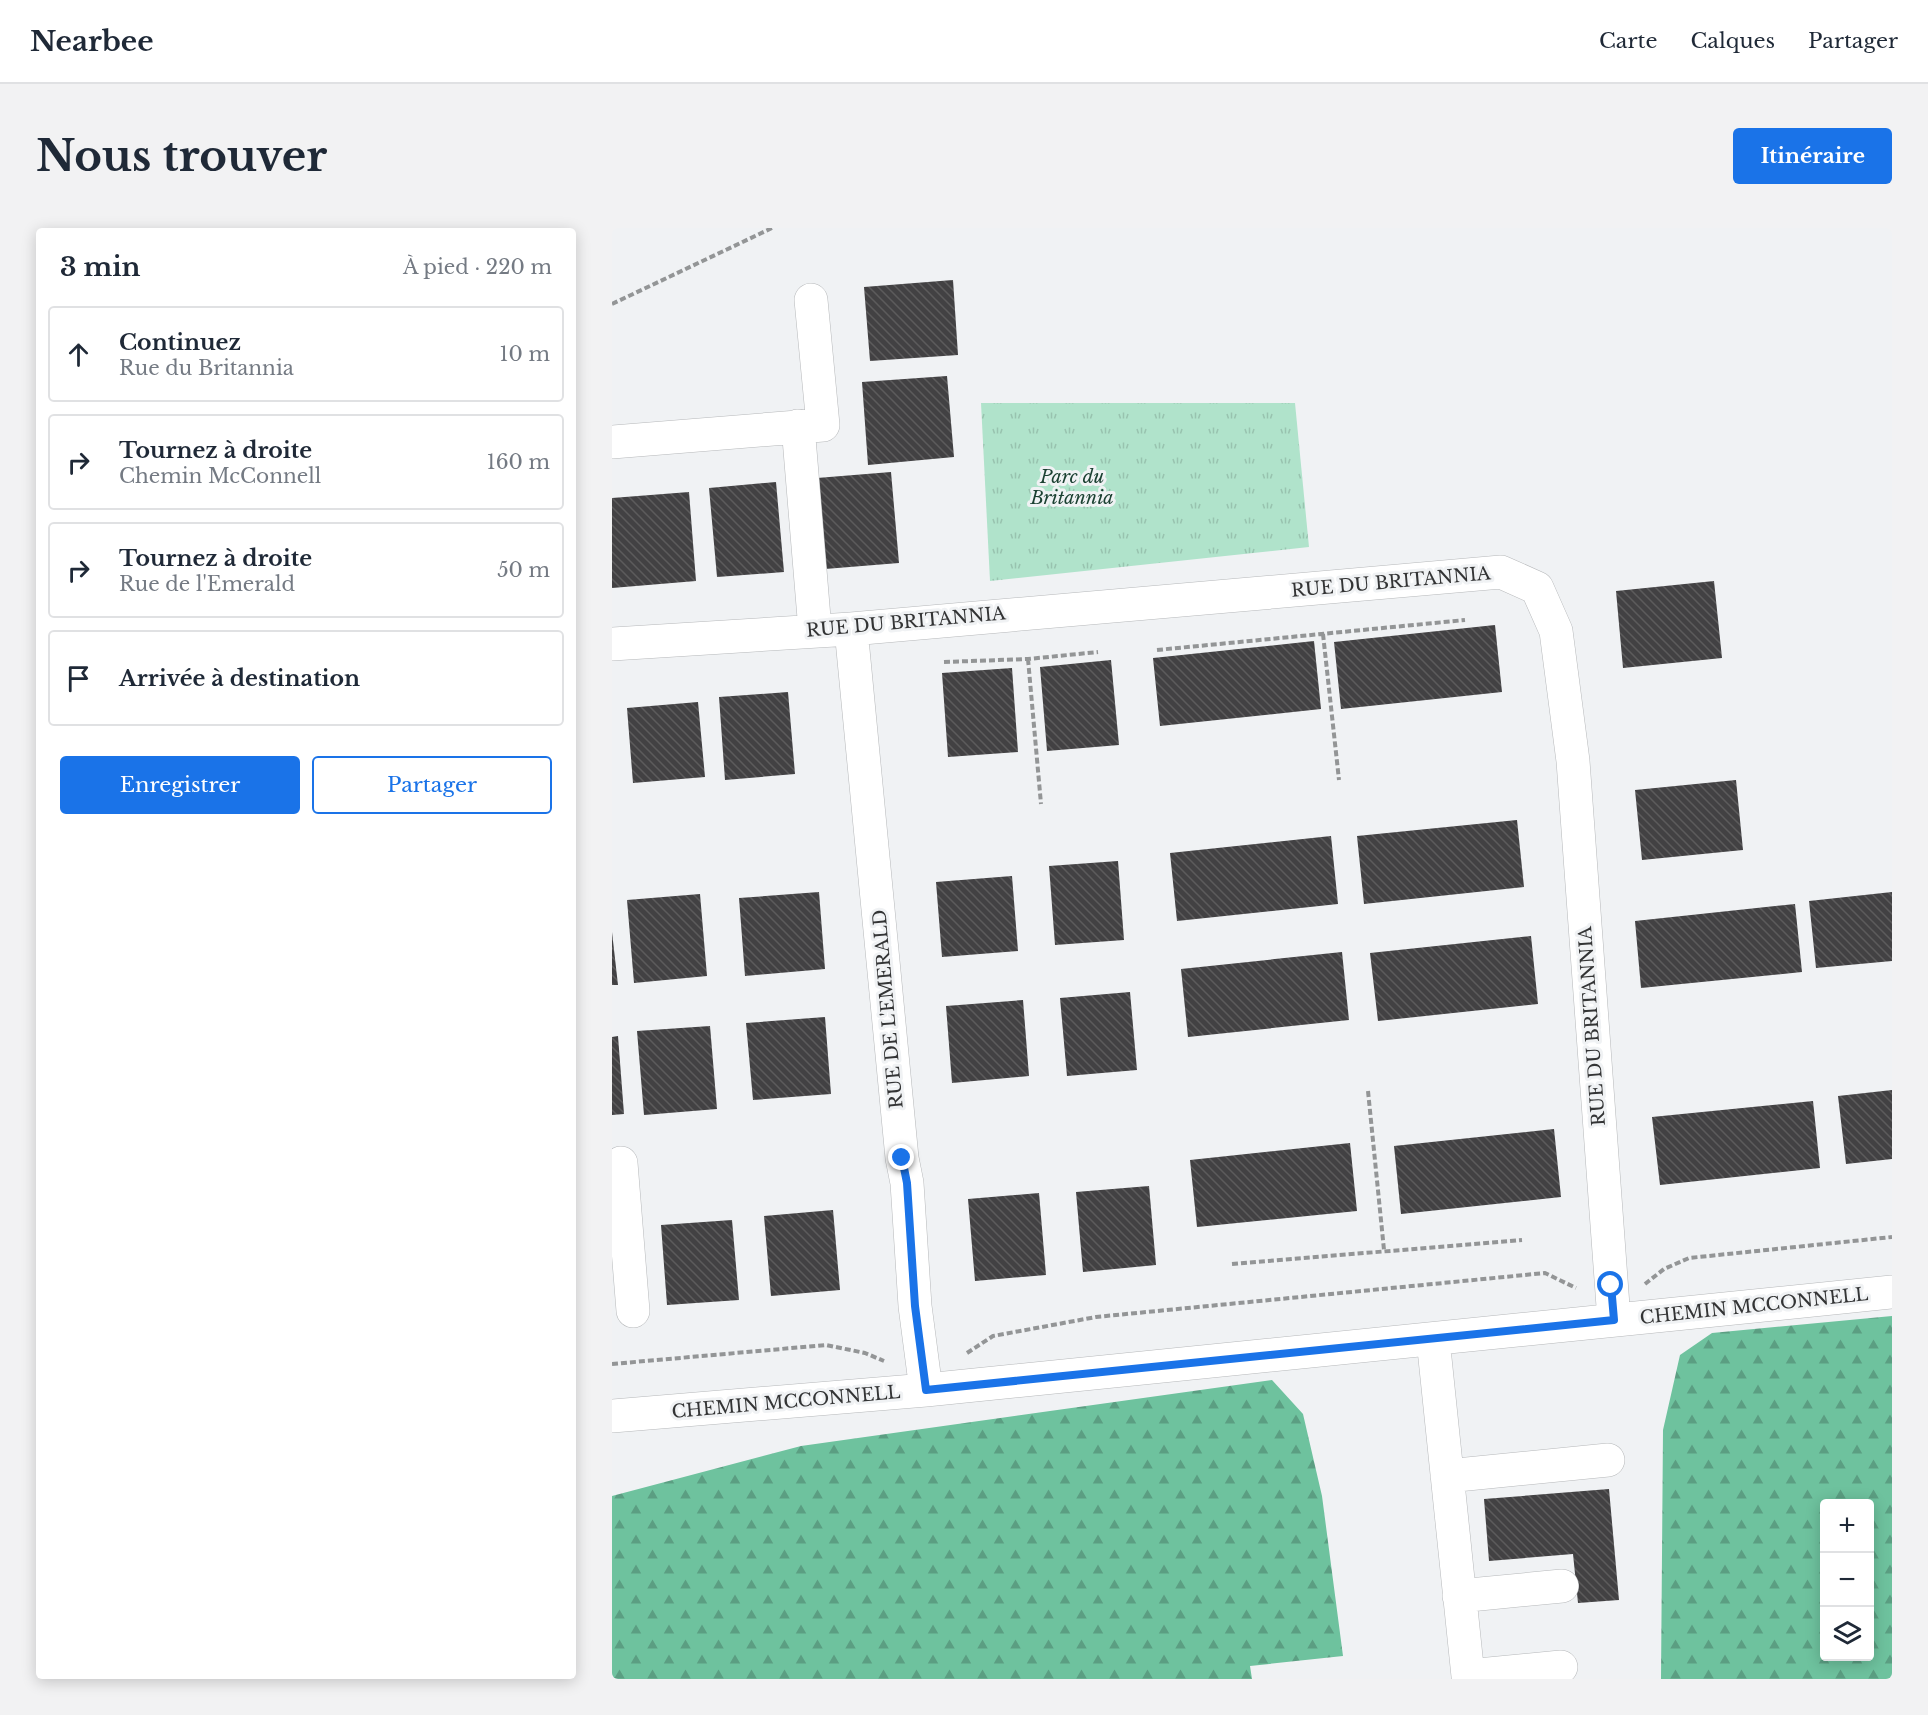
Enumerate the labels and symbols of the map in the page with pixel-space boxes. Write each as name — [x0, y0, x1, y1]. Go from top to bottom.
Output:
park label: Parc du Britannia — [1029, 466, 1114, 509]
street label: RUE DU BRITANNIA — [1290, 562, 1493, 602]
street label: RUE DU BRITANNIA — [805, 602, 1008, 642]
street label: RUE DE L'EMERALD — [868, 909, 908, 1109]
street label: RUE DU BRITANNIA — [1574, 924, 1610, 1127]
route end — [888, 1144, 914, 1170]
route start — [1597, 1271, 1623, 1297]
street label: CHEMIN MCCONNELL — [1639, 1283, 1869, 1329]
street label: CHEMIN MCCONNELL — [671, 1381, 901, 1423]

